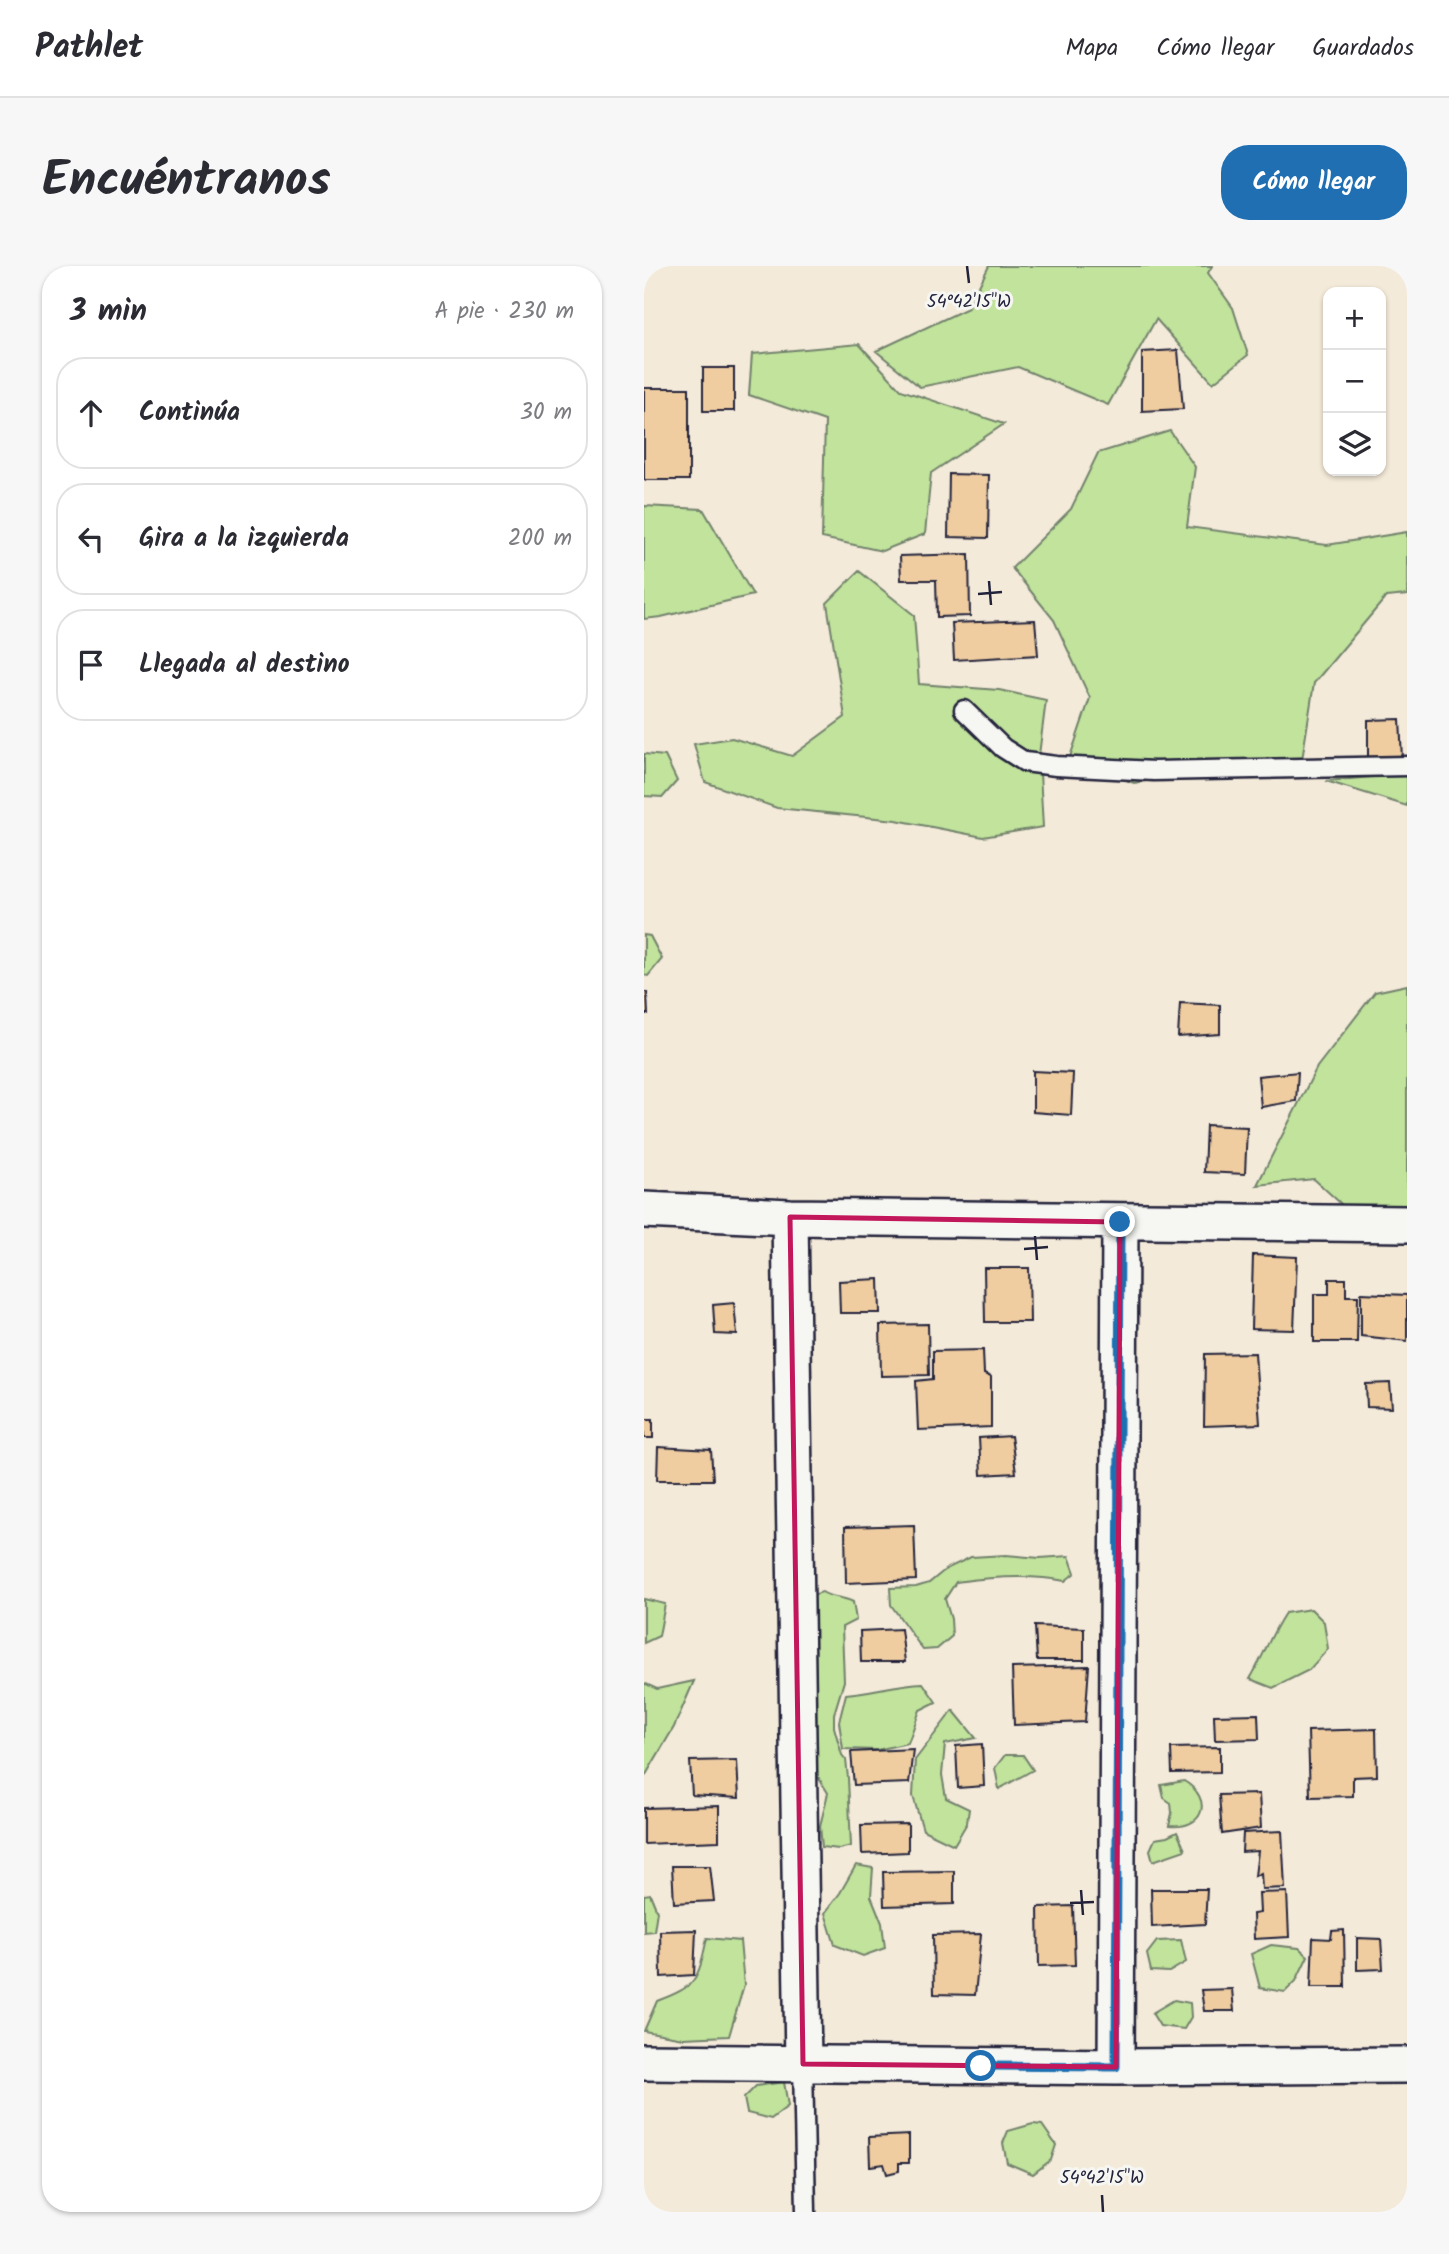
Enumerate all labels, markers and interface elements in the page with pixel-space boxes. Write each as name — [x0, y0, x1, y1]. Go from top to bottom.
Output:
text: Pathlet — [35, 22, 143, 75]
text: Mapa — [1065, 29, 1118, 68]
text: Cómo llegar — [1156, 29, 1274, 68]
text: Guardados — [1312, 29, 1414, 68]
text: Encuéntranos — [42, 143, 331, 221]
button: Cómo llegar — [1221, 145, 1407, 220]
map controls — [1323, 287, 1386, 476]
button: + — [1323, 287, 1386, 350]
text: 3 min — [70, 288, 147, 336]
text: 54°42'15"W — [927, 288, 1011, 317]
text: A pie · 230 m — [435, 294, 574, 330]
button: − — [1323, 350, 1386, 413]
text: Continúa — [139, 392, 240, 434]
icon: ahead — [72, 394, 110, 432]
text: 30 m — [520, 395, 572, 431]
button: layers — [1323, 413, 1386, 476]
text: Gira a la izquierda — [139, 518, 349, 560]
icon: left — [72, 520, 110, 558]
text: 200 m — [508, 521, 572, 557]
text: Llegada al destino — [139, 644, 350, 686]
icon: arrive — [72, 646, 110, 684]
route end — [1104, 1206, 1135, 1237]
route start — [965, 2050, 996, 2081]
text: 54°42'15"W — [1060, 2164, 1144, 2193]

